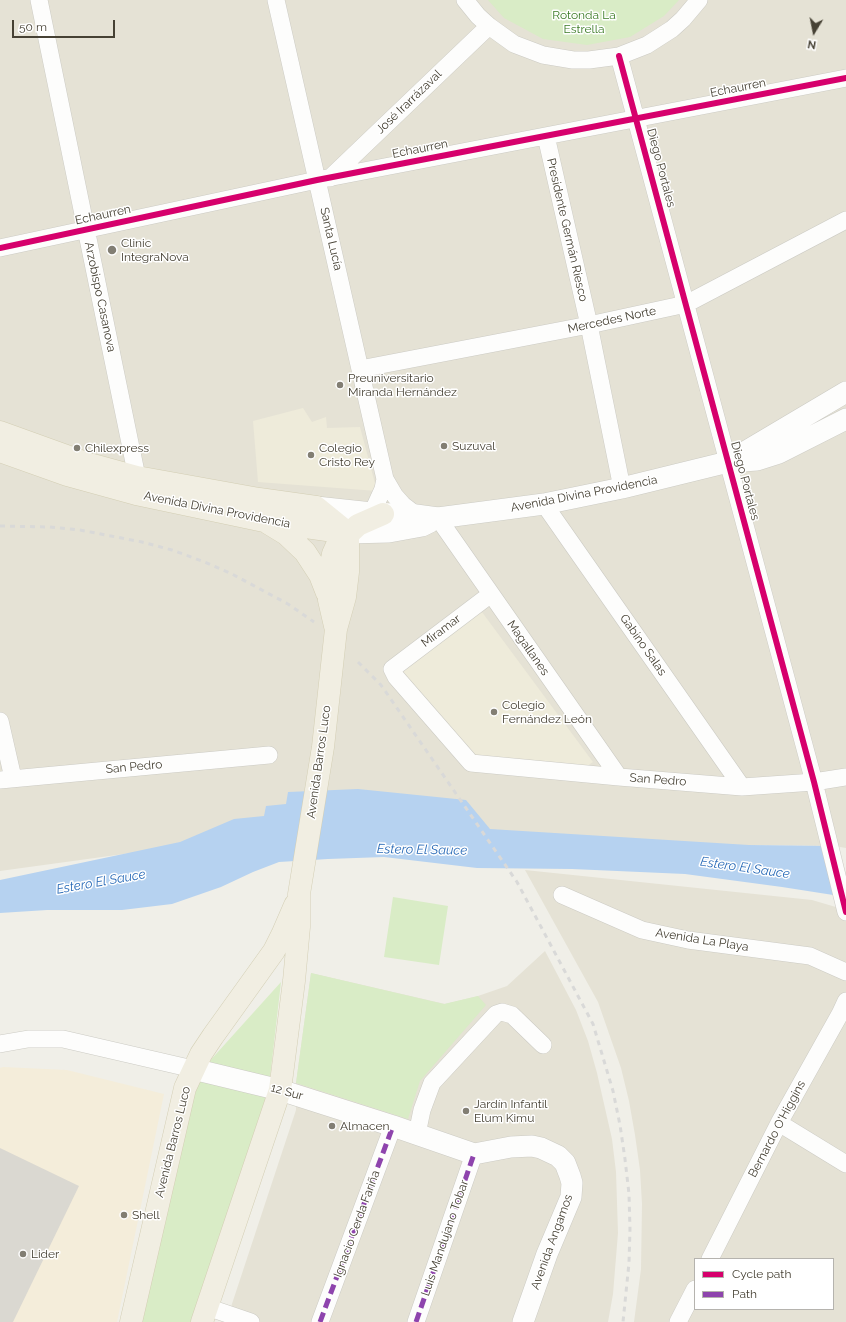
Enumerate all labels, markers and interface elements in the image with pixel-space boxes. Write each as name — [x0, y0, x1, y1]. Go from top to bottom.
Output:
park label: Rotonda La Estrella — [552, 8, 616, 36]
scale bar — [14, 12, 117, 38]
north arrow — [794, 12, 834, 52]
text: 50 m — [19, 20, 47, 34]
text: N — [807, 37, 817, 51]
street label: José Irarrázaval — [373, 67, 445, 137]
street label: Echaurren — [709, 76, 767, 100]
street label: Diego Portales — [644, 127, 678, 209]
street label: Echaurren — [391, 137, 449, 161]
street label: Presidente Germán Riesco — [543, 157, 591, 303]
street label: Echaurren — [74, 202, 132, 228]
street label: Santa Lucía — [317, 206, 345, 272]
place label: Clinic IntegraNova — [121, 236, 189, 264]
street label: Arzobispo Casanova — [81, 241, 119, 353]
marker: Clinic IntegraNova — [106, 244, 118, 256]
street label: Mercedes Norte — [567, 304, 657, 336]
place label: Preuniversitario Miranda Hernández — [348, 371, 457, 399]
marker: Preuniversitario Miranda Hernández — [335, 380, 345, 390]
place label: Suzuval — [452, 439, 495, 453]
street label: Diego Portales — [728, 440, 762, 522]
place label: Chilexpress — [85, 441, 149, 455]
place label: Colegio Cristo Rey — [319, 441, 375, 469]
marker: Suzuval — [439, 441, 449, 451]
marker: Chilexpress — [72, 443, 82, 453]
marker: Colegio Cristo Rey — [306, 450, 316, 460]
street label: Avenida Divina Providencia — [509, 473, 659, 515]
street label: Avenida Divina Providencia — [142, 489, 292, 531]
street label: Gabino Salas — [617, 611, 669, 679]
street label: Miramar — [418, 612, 464, 650]
street label: Magallanes — [504, 618, 552, 678]
place label: Colegio Fernández León — [502, 698, 592, 726]
street label: Avenida Barros Luco — [304, 704, 334, 820]
marker: Colegio Fernández León — [489, 707, 499, 717]
street label: San Pedro — [105, 757, 163, 777]
street label: San Pedro — [629, 771, 687, 789]
water label: Estero El Sauce — [377, 841, 467, 859]
water label: Estero El Sauce — [699, 854, 791, 882]
water label: Estero El Sauce — [55, 866, 147, 898]
street label: Avenida La Playa — [654, 926, 750, 954]
street label: Bernardo O'Higgins — [745, 1078, 809, 1180]
street label: 12 Sur — [269, 1081, 305, 1103]
street label: Avenida Barros Luco — [152, 1085, 194, 1199]
place label: Jardín Infantil Elum Kimu — [474, 1097, 548, 1125]
marker: Jardín Infantil Elum Kimu — [461, 1106, 471, 1116]
place label: Almacen — [340, 1119, 390, 1133]
marker: Almacen — [327, 1121, 337, 1131]
street label: Ignacio Cerda Fariña — [331, 1169, 383, 1279]
street label: Luis Mandujano Tobar — [418, 1178, 472, 1298]
street label: Avenida Angamos — [528, 1192, 576, 1292]
place label: Shell — [132, 1208, 160, 1222]
marker: Shell — [119, 1210, 129, 1220]
place label: Lider — [31, 1247, 59, 1261]
marker: Lider — [18, 1249, 28, 1259]
legend — [694, 1258, 834, 1310]
text: Cycle path — [732, 1267, 791, 1281]
text: Path — [732, 1287, 757, 1301]

